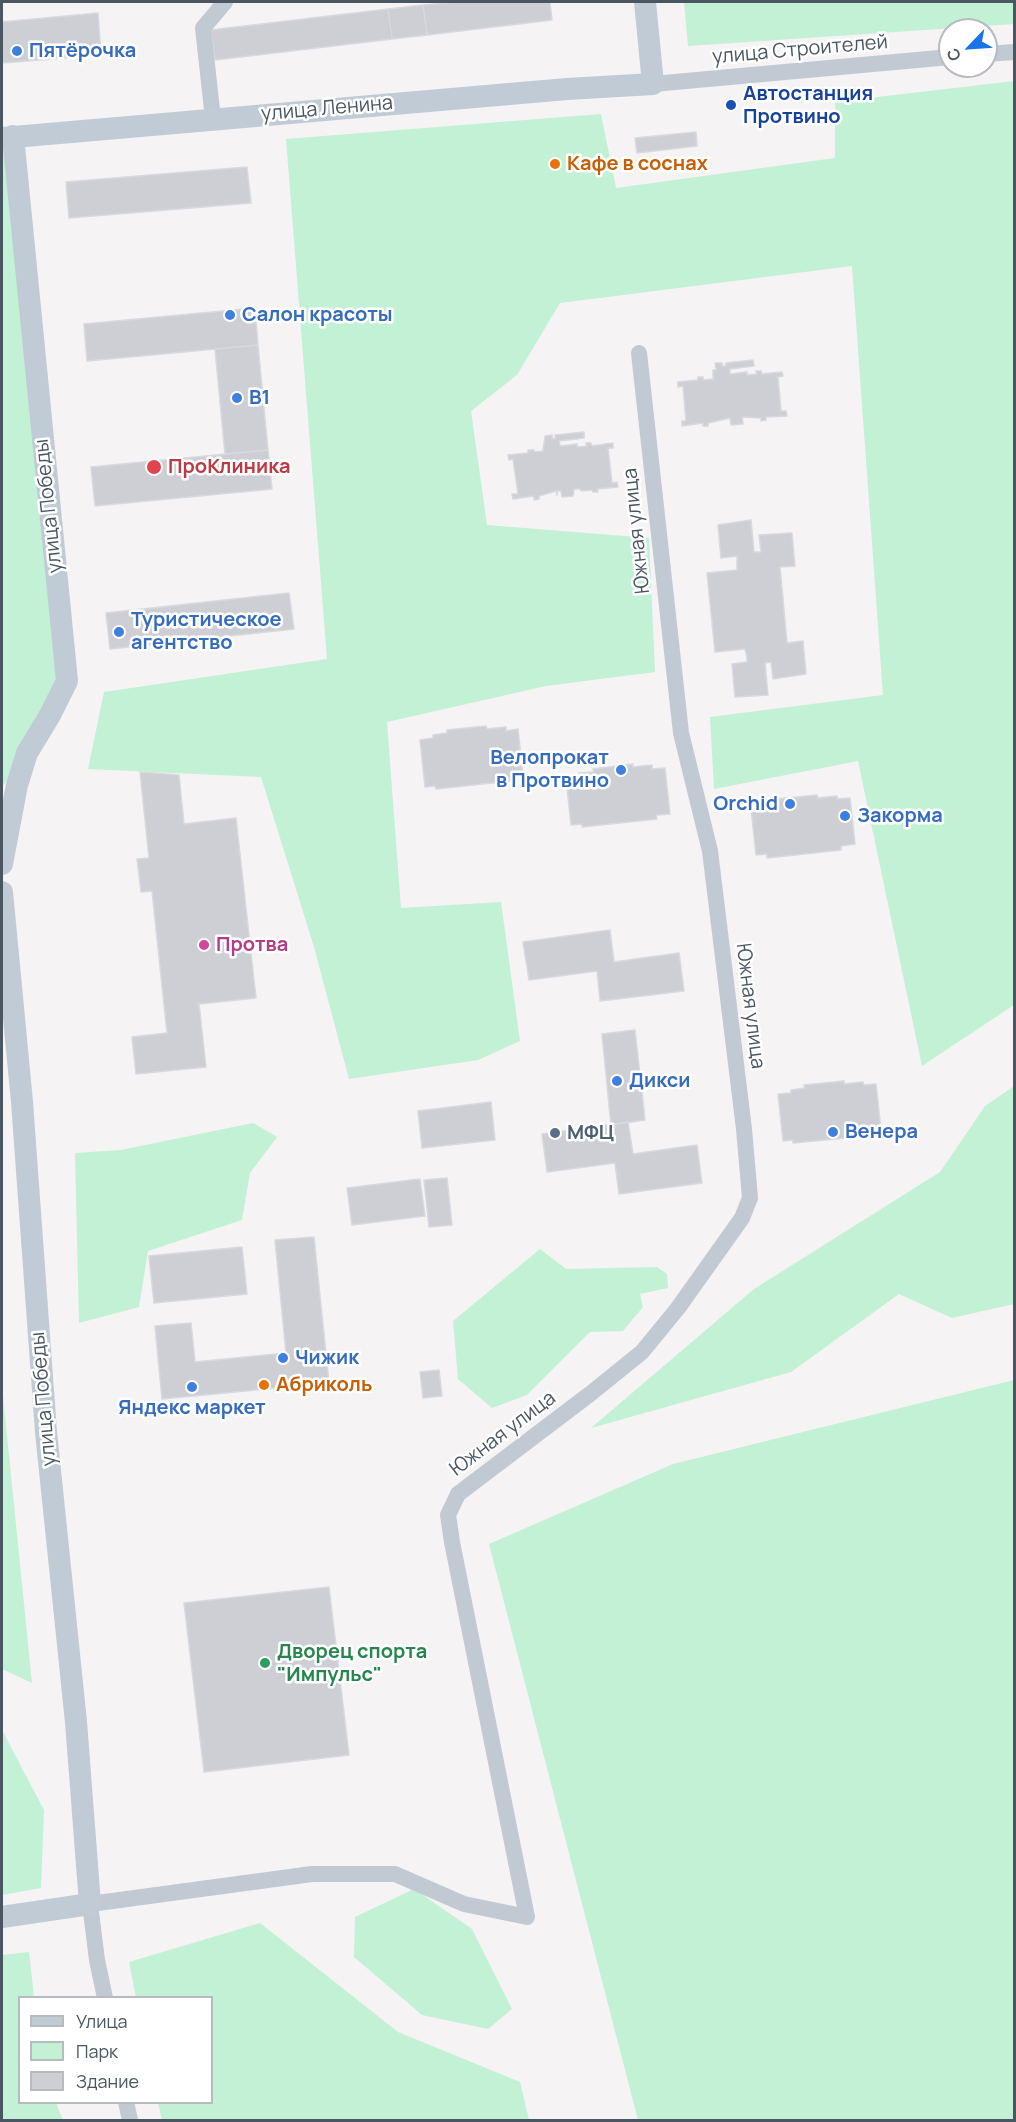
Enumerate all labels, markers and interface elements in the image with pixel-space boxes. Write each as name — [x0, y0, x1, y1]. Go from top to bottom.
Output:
north arrow — [938, 18, 998, 78]
street label: улица Строителей — [711, 30, 889, 70]
place label: Пятёрочка — [29, 39, 136, 63]
marker: Пятёрочка — [10, 44, 24, 58]
text: С — [941, 45, 966, 65]
place label: Автостанция Протвино — [743, 82, 873, 129]
street label: улица Ленина — [260, 91, 394, 127]
marker: Автостанция Протвино — [724, 98, 738, 112]
place label: Кафе в соснах — [567, 152, 708, 176]
marker: Кафе в соснах — [548, 157, 562, 171]
place label: Салон красоты — [242, 303, 393, 327]
marker: Салон красоты — [223, 308, 237, 322]
place label: В1 — [249, 386, 270, 410]
marker: В1 — [230, 391, 244, 405]
street label: улица Победы — [30, 438, 68, 574]
place label: ПроКлиника — [168, 455, 290, 479]
marker: ПроКлиника — [145, 458, 163, 476]
street label: Южная улица — [618, 467, 656, 595]
place label: Туристическое агентство — [131, 608, 282, 655]
marker: Туристическое агентство — [112, 625, 126, 639]
place label: Велопрокат в Протвино — [490, 746, 609, 793]
marker: Велопрокат в Протвино — [614, 763, 628, 777]
place label: Orchid — [713, 792, 778, 816]
marker: Orchid — [783, 797, 797, 811]
place label: Закорма — [857, 804, 943, 828]
marker: Закорма — [838, 809, 852, 823]
place label: Протва — [216, 933, 288, 957]
marker: Протва — [197, 938, 211, 952]
street label: Южная улица — [730, 942, 770, 1070]
place label: Дикси — [629, 1069, 690, 1093]
marker: Дикси — [610, 1074, 624, 1088]
place label: Венера — [845, 1120, 918, 1144]
place label: МФЦ — [567, 1121, 614, 1145]
marker: Венера — [826, 1125, 840, 1139]
marker: МФЦ — [548, 1126, 562, 1140]
street label: улица Победы — [26, 1331, 62, 1467]
place label: Чижик — [295, 1346, 359, 1370]
marker: Чижик — [276, 1351, 290, 1365]
place label: Абриколь — [276, 1373, 372, 1397]
marker: Абриколь — [257, 1378, 271, 1392]
marker: Яндекс маркет — [185, 1380, 199, 1394]
street label: Южная улица — [445, 1386, 561, 1482]
place label: Яндекс маркет — [118, 1396, 266, 1420]
place label: Дворец спорта "Импульс" — [277, 1640, 427, 1687]
marker: Дворец спорта "Импульс" — [258, 1656, 272, 1670]
legend — [18, 1996, 213, 2104]
text: Улица — [76, 2009, 128, 2033]
text: Парк — [76, 2039, 118, 2063]
text: Здание — [76, 2069, 139, 2093]

